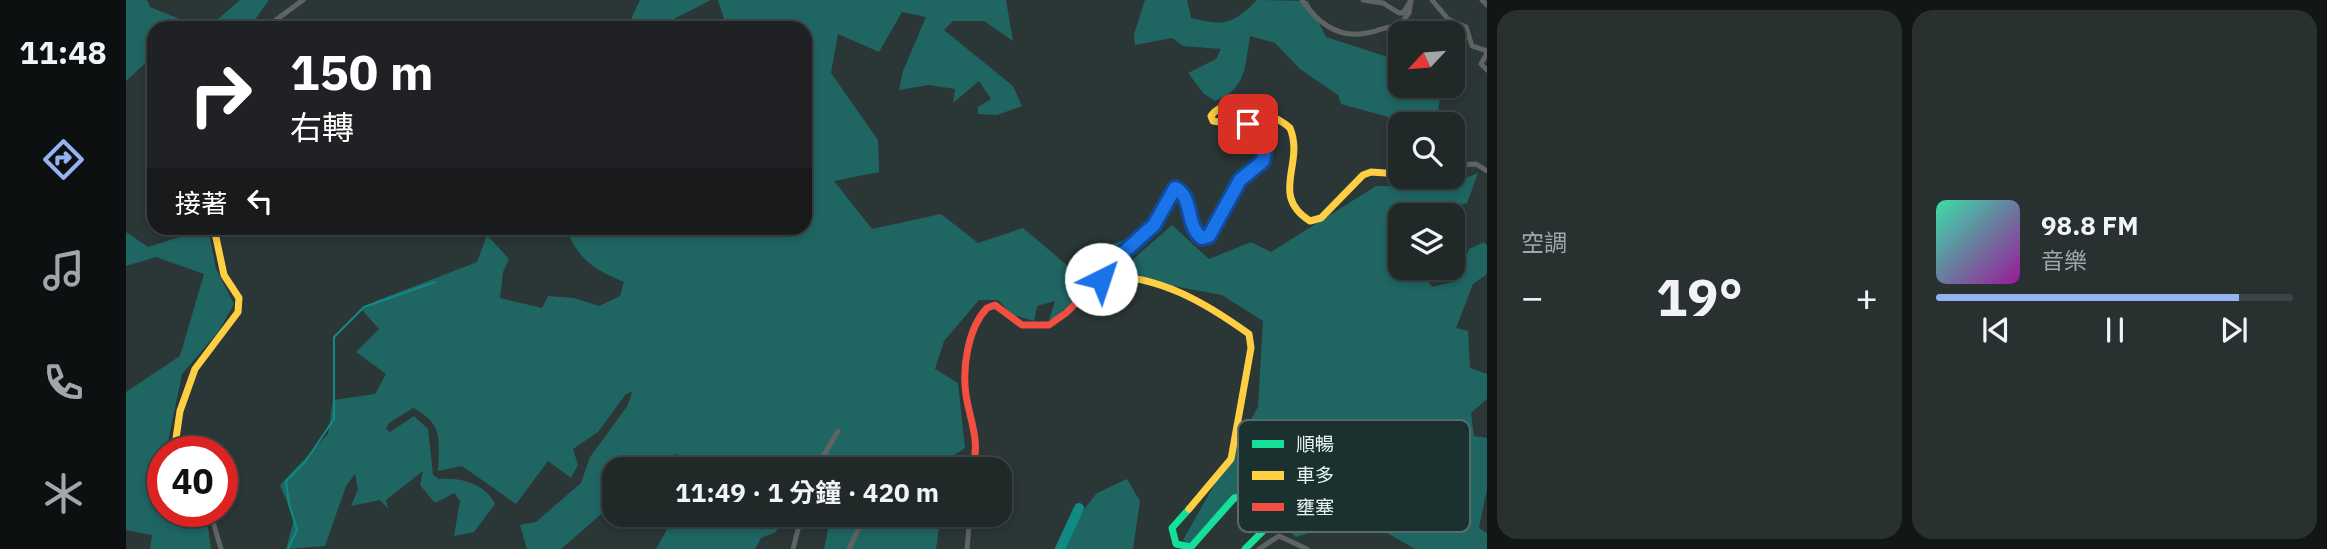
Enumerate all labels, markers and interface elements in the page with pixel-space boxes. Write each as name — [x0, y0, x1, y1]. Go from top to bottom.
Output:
north arrow — [1388, 21, 1465, 98]
map controls — [1388, 21, 1465, 280]
text: 11:48 — [19, 31, 107, 73]
text: 150 m — [290, 40, 434, 103]
icon: right — [175, 49, 266, 140]
pin — [1218, 94, 1278, 154]
icon: arrive — [1229, 105, 1267, 143]
text: 右轉 — [290, 106, 354, 148]
button: search — [1388, 112, 1465, 189]
icon: directions — [39, 135, 88, 184]
icon: left — [241, 182, 279, 220]
text: 接著 — [175, 186, 227, 220]
button: layers — [1388, 203, 1465, 280]
text: 98.8 FM — [2041, 208, 2139, 242]
text: 空調 — [1521, 227, 1567, 257]
position arrow — [1064, 242, 1138, 316]
text: 音樂 — [2041, 245, 2087, 275]
icon: music — [39, 246, 88, 295]
text: 19° — [1656, 263, 1743, 330]
text: − — [1521, 272, 1544, 321]
text: + — [1855, 272, 1878, 321]
icon: previous — [1977, 311, 2015, 349]
icon: pause — [2096, 311, 2134, 349]
icon: next — [2215, 311, 2253, 349]
icon: phone — [39, 358, 88, 407]
legend — [1238, 420, 1470, 532]
text: 順暢 — [1296, 432, 1334, 456]
speed limit sign: 40 — [147, 436, 238, 527]
text: 車多 — [1296, 463, 1334, 487]
icon: climate — [39, 469, 88, 518]
text: 11:49 · 1 分鐘 · 420 m — [675, 475, 939, 509]
text: 壅塞 — [1296, 495, 1334, 519]

